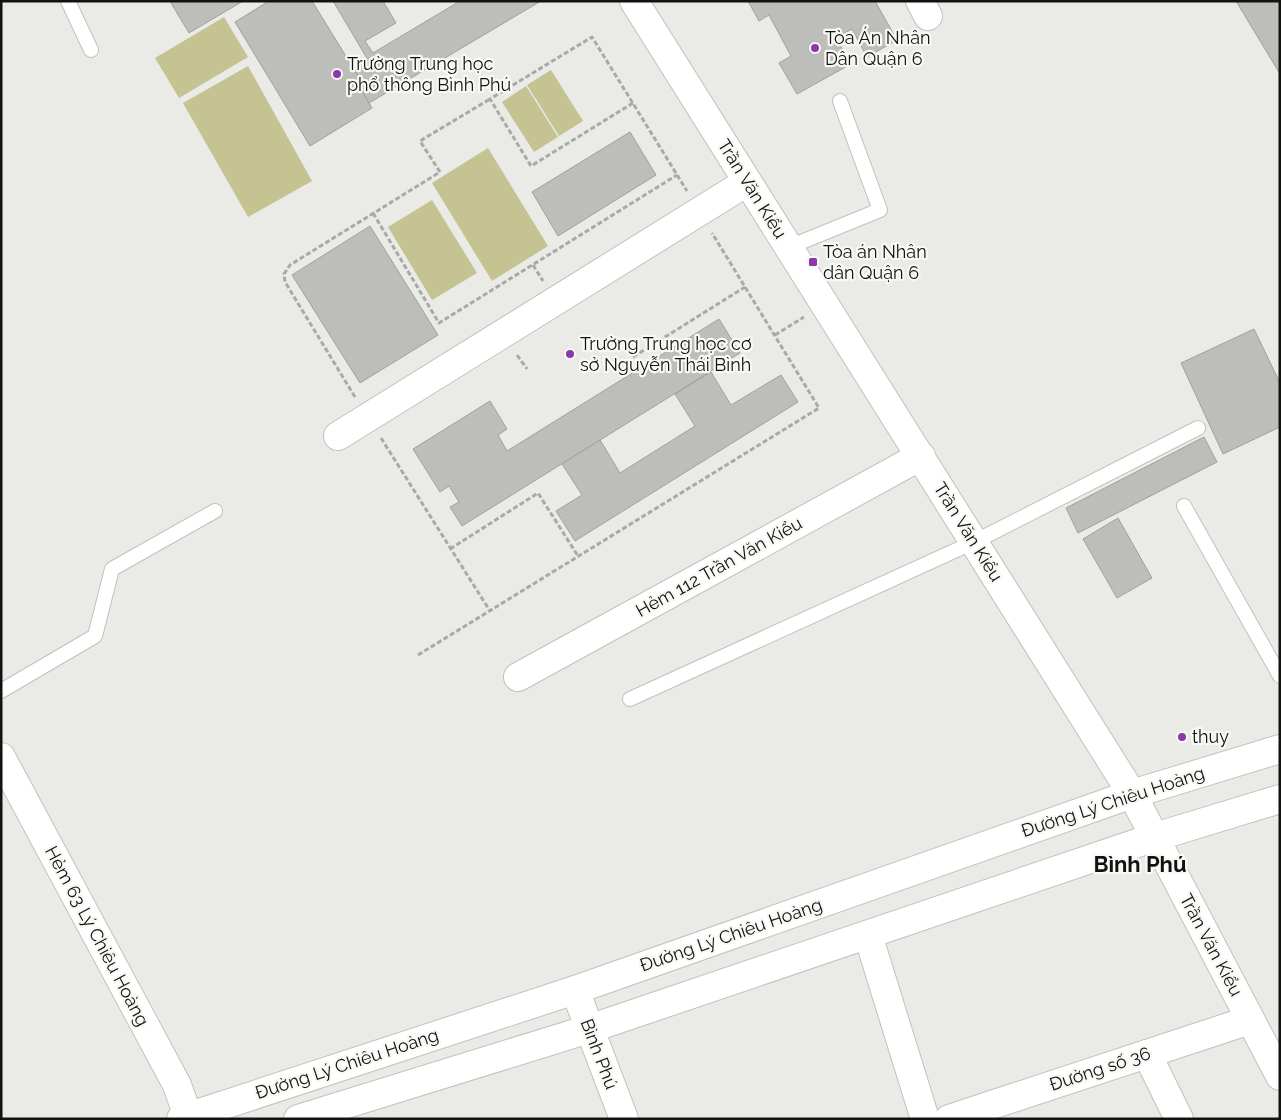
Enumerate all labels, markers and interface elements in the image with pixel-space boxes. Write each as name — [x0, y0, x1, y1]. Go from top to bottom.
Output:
place label: Tòa Án Nhân Dân Quận 6 — [825, 26, 930, 69]
marker: Tòa Án Nhân Dân Quận 6 — [809, 42, 821, 54]
place label: Trường Trung học phổ thông Bình Phú — [347, 53, 511, 95]
marker: Trường Trung học phổ thông Bình Phú — [331, 68, 343, 80]
street label: Trần Văn Kiểu — [714, 135, 791, 242]
place label: Tòa án Nhân dân Quận 6 — [823, 241, 927, 283]
marker: Tòa án Nhân dân Quận 6 — [807, 256, 819, 268]
place label: Trường Trung học cơ sở Nguyễn Thái Bình — [580, 333, 752, 375]
marker: Trường Trung học cơ sở Nguyễn Thái Bình — [564, 348, 576, 360]
street label: Trần Văn Kiểu — [930, 478, 1007, 585]
street label: Hẻm 112 Trần Văn Kiểu — [632, 512, 806, 621]
place label: thuy — [1192, 726, 1229, 747]
marker: thuy — [1176, 731, 1188, 743]
street label: Đường Lý Chiêu Hoàng — [1019, 762, 1207, 841]
street label: Hẻm 63 Lý Chiêu Hoàng — [41, 842, 154, 1029]
district label: Bình Phú — [1093, 851, 1187, 877]
street label: Trần Văn Kiểu — [1176, 890, 1247, 1000]
street label: Đường Lý Chiêu Hoàng — [637, 893, 825, 976]
street label: Bình Phú — [576, 1016, 623, 1092]
street label: Đường Lý Chiêu Hoàng — [253, 1024, 441, 1103]
street label: Đường số 36 — [1047, 1042, 1153, 1095]

